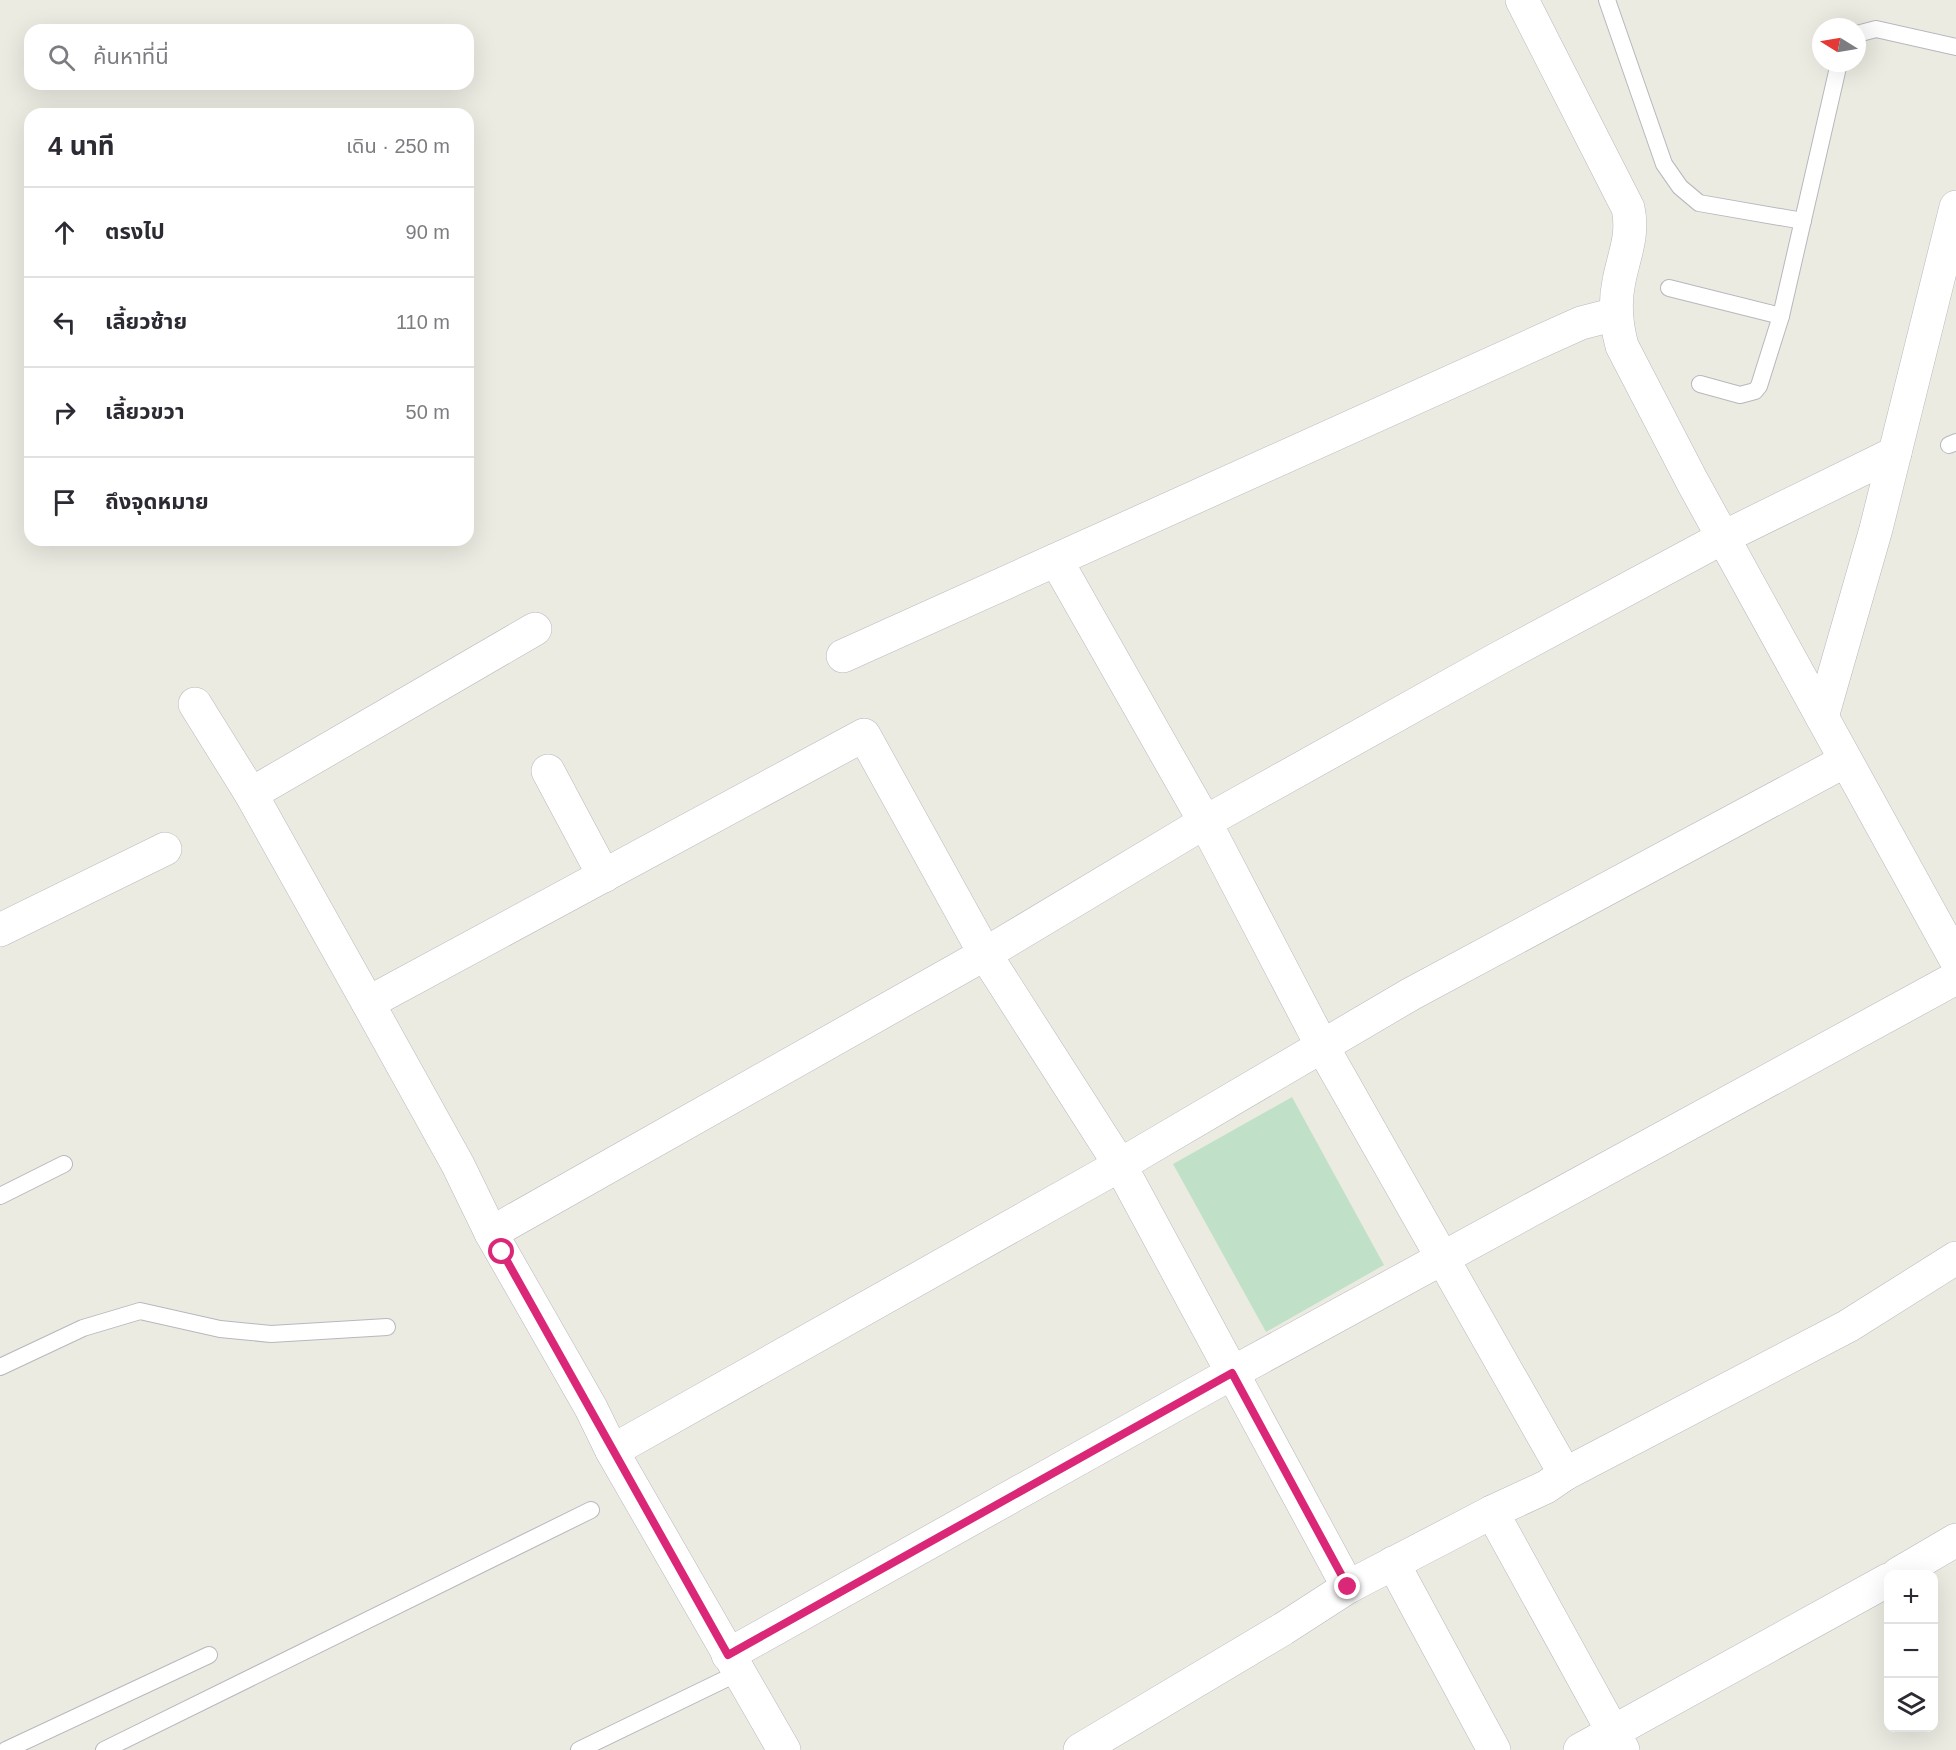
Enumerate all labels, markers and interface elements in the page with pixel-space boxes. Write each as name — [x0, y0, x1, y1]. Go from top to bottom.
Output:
north arrow — [1812, 18, 1866, 72]
search box — [24, 24, 474, 90]
icon: search — [45, 41, 78, 74]
text: ค้นหาที่นี่ — [93, 44, 169, 69]
text: 4 นาที — [48, 131, 115, 161]
text: เดิน · 250 m — [346, 135, 450, 157]
icon: ahead — [48, 216, 81, 249]
text: ตรงไป — [105, 219, 165, 244]
text: 90 m — [406, 221, 450, 243]
icon: left — [48, 306, 81, 339]
text: เลี้ยวซ้าย — [105, 309, 187, 334]
text: 110 m — [396, 311, 450, 333]
icon: right — [48, 396, 81, 429]
text: เลี้ยวขวา — [105, 399, 185, 424]
text: 50 m — [406, 401, 450, 423]
icon: arrive — [48, 486, 81, 519]
text: ถึงจุดหมาย — [105, 489, 209, 514]
route start — [488, 1238, 514, 1264]
map controls — [1884, 1570, 1938, 1732]
button: + — [1884, 1570, 1938, 1624]
route end — [1334, 1573, 1360, 1599]
button: − — [1884, 1624, 1938, 1678]
button: layers — [1884, 1678, 1938, 1732]

